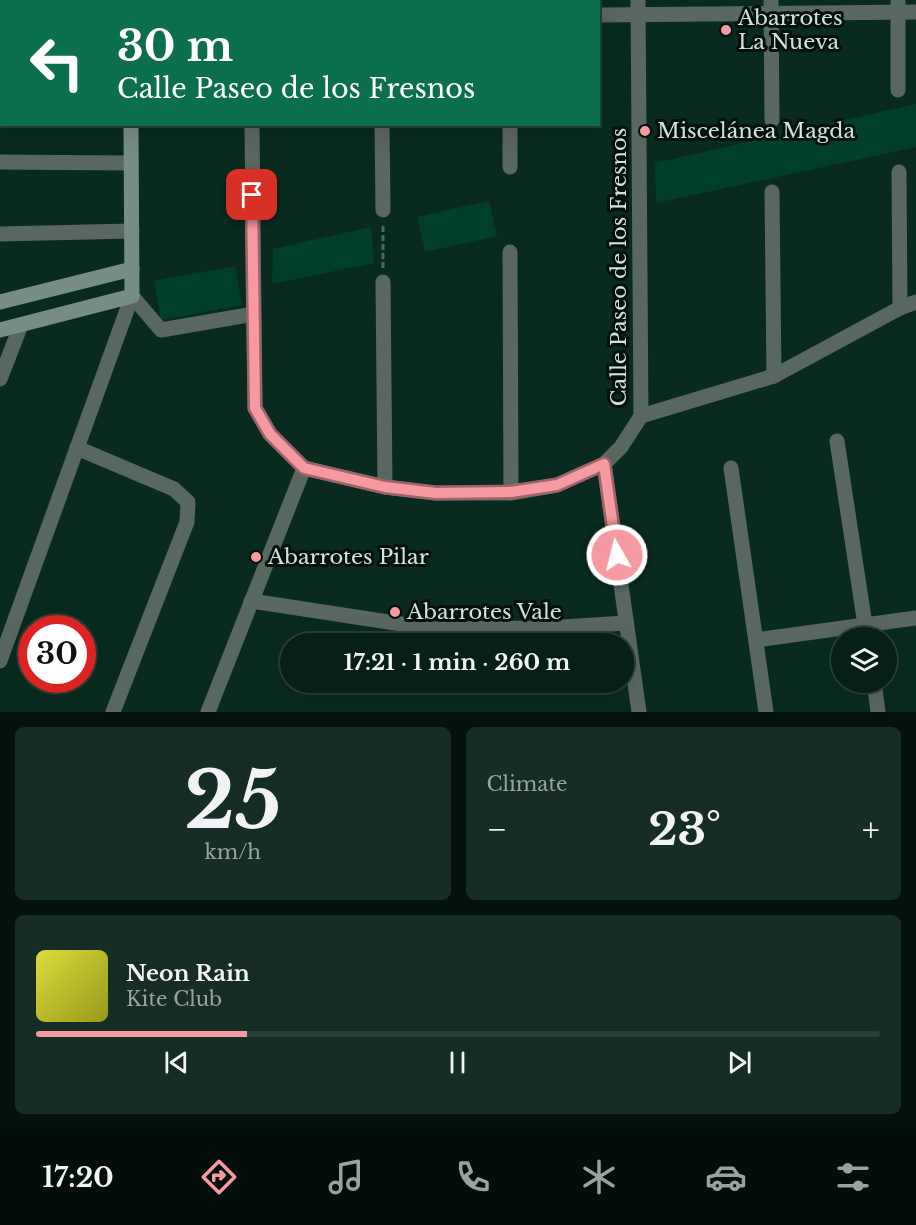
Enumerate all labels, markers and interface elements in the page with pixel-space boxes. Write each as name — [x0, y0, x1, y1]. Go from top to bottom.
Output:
place label: Abarrotes La Nueva — [737, 5, 843, 55]
text: 30 m — [117, 20, 233, 72]
marker: Abarrotes La Nueva — [719, 23, 733, 37]
icon: left — [18, 24, 96, 102]
text: Calle Paseo de los Fresnos — [117, 72, 475, 105]
place label: Miscelánea Magda — [657, 118, 855, 144]
marker: Miscelánea Magda — [638, 124, 652, 138]
street label: Calle Paseo de los Fresnos — [606, 128, 632, 406]
pin — [226, 169, 277, 220]
icon: arrive — [235, 178, 268, 211]
position arrow — [585, 523, 649, 587]
place label: Abarrotes Pilar — [267, 544, 429, 570]
marker: Abarrotes Pilar — [249, 550, 263, 564]
place label: Abarrotes Vale — [406, 599, 562, 625]
marker: Abarrotes Vale — [388, 605, 402, 619]
speed limit sign: 30 — [18, 615, 96, 693]
map controls — [831, 627, 897, 693]
button: layers — [831, 627, 897, 693]
text: 17:21 · 1 min · 260 m — [344, 649, 570, 676]
text: 25 — [184, 752, 281, 849]
text: Climate — [487, 772, 567, 796]
text: 23° — [648, 801, 721, 857]
text: − — [487, 809, 507, 850]
text: + — [862, 809, 880, 850]
text: km/h — [204, 840, 261, 864]
text: Neon Rain — [126, 960, 250, 987]
text: Kite Club — [126, 987, 222, 1011]
icon: previous — [160, 1046, 193, 1079]
icon: pause — [441, 1046, 474, 1079]
icon: next — [723, 1046, 756, 1079]
icon: directions — [198, 1156, 240, 1198]
icon: music — [325, 1156, 367, 1198]
icon: phone — [452, 1156, 494, 1198]
icon: climate — [578, 1156, 620, 1198]
icon: car — [705, 1156, 747, 1198]
icon: filters — [832, 1156, 874, 1198]
text: 17:20 — [42, 1161, 114, 1194]

